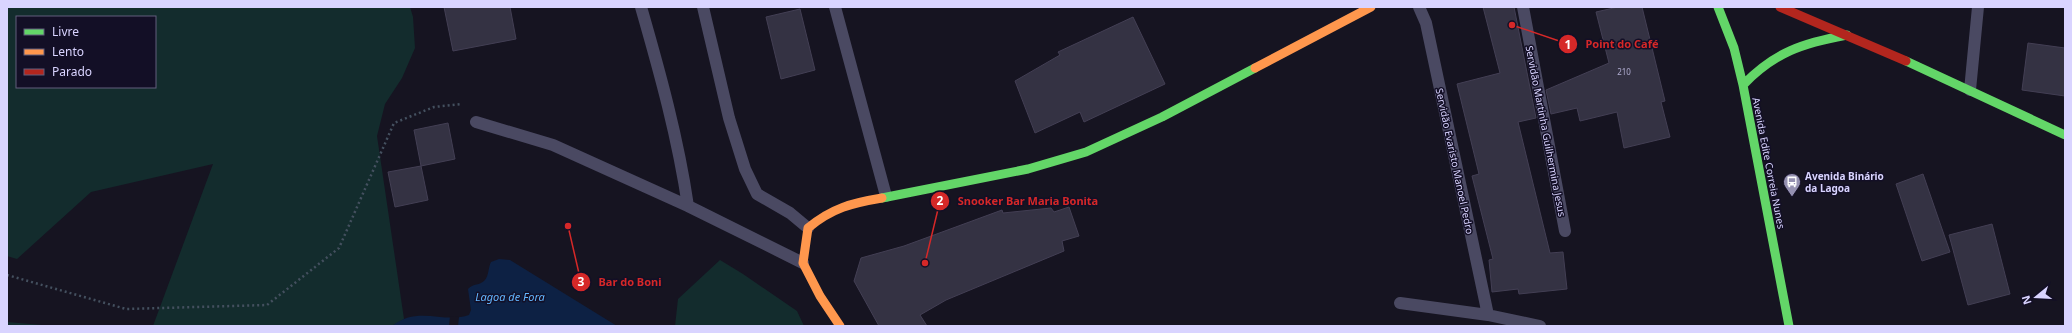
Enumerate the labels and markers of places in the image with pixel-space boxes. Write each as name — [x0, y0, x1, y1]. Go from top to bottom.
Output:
callout: Point do Café — [1558, 33, 1667, 56]
place label: Avenida Binário da Lagoa — [1805, 169, 1884, 195]
bus stop icon: Avenida Binário da Lagoa — [1782, 172, 1802, 197]
callout: Snooker Bar Maria Bonita — [930, 189, 1106, 212]
callout: Bar do Boni — [571, 271, 670, 294]

